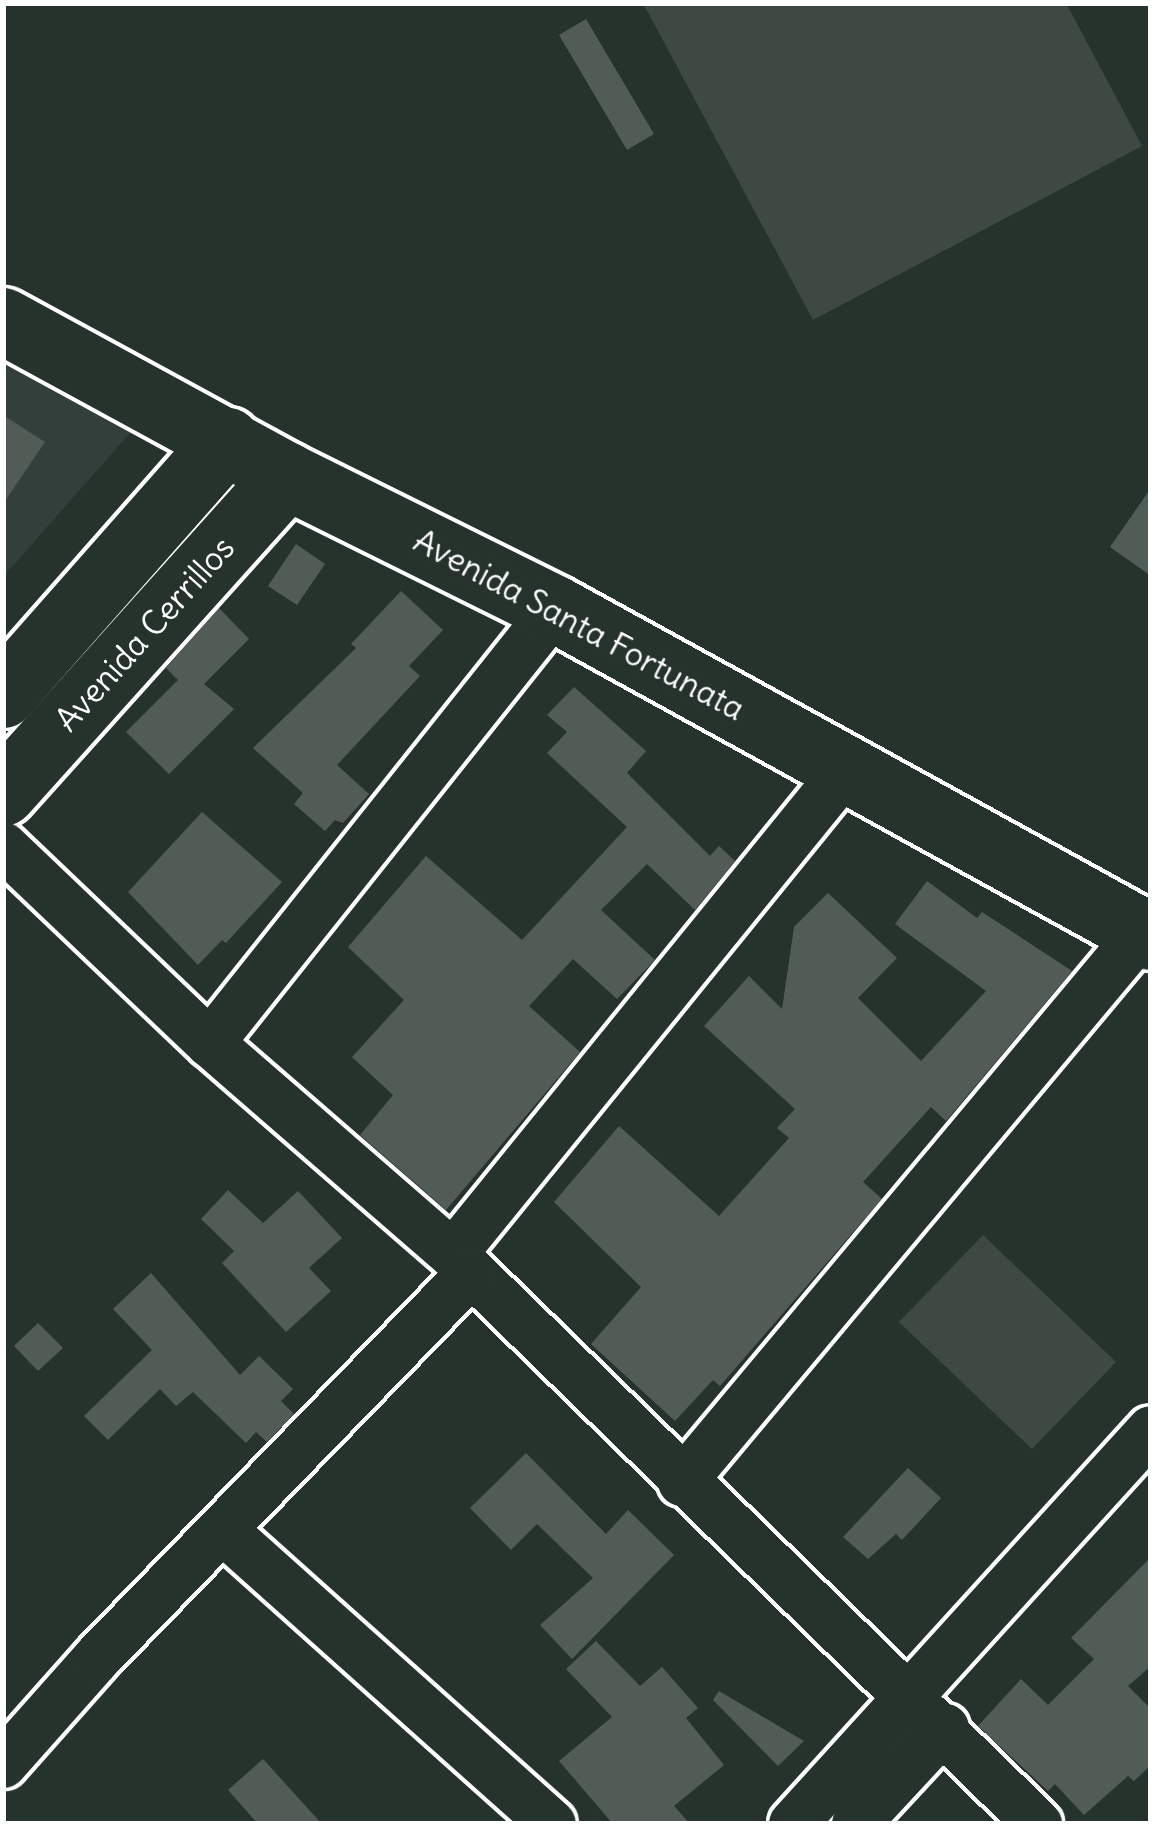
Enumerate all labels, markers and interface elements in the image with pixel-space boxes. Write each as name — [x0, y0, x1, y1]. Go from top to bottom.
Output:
street label: Avenida Santa Fortunata — [407, 521, 751, 729]
street label: Avenida Cerrillos — [47, 528, 243, 740]

